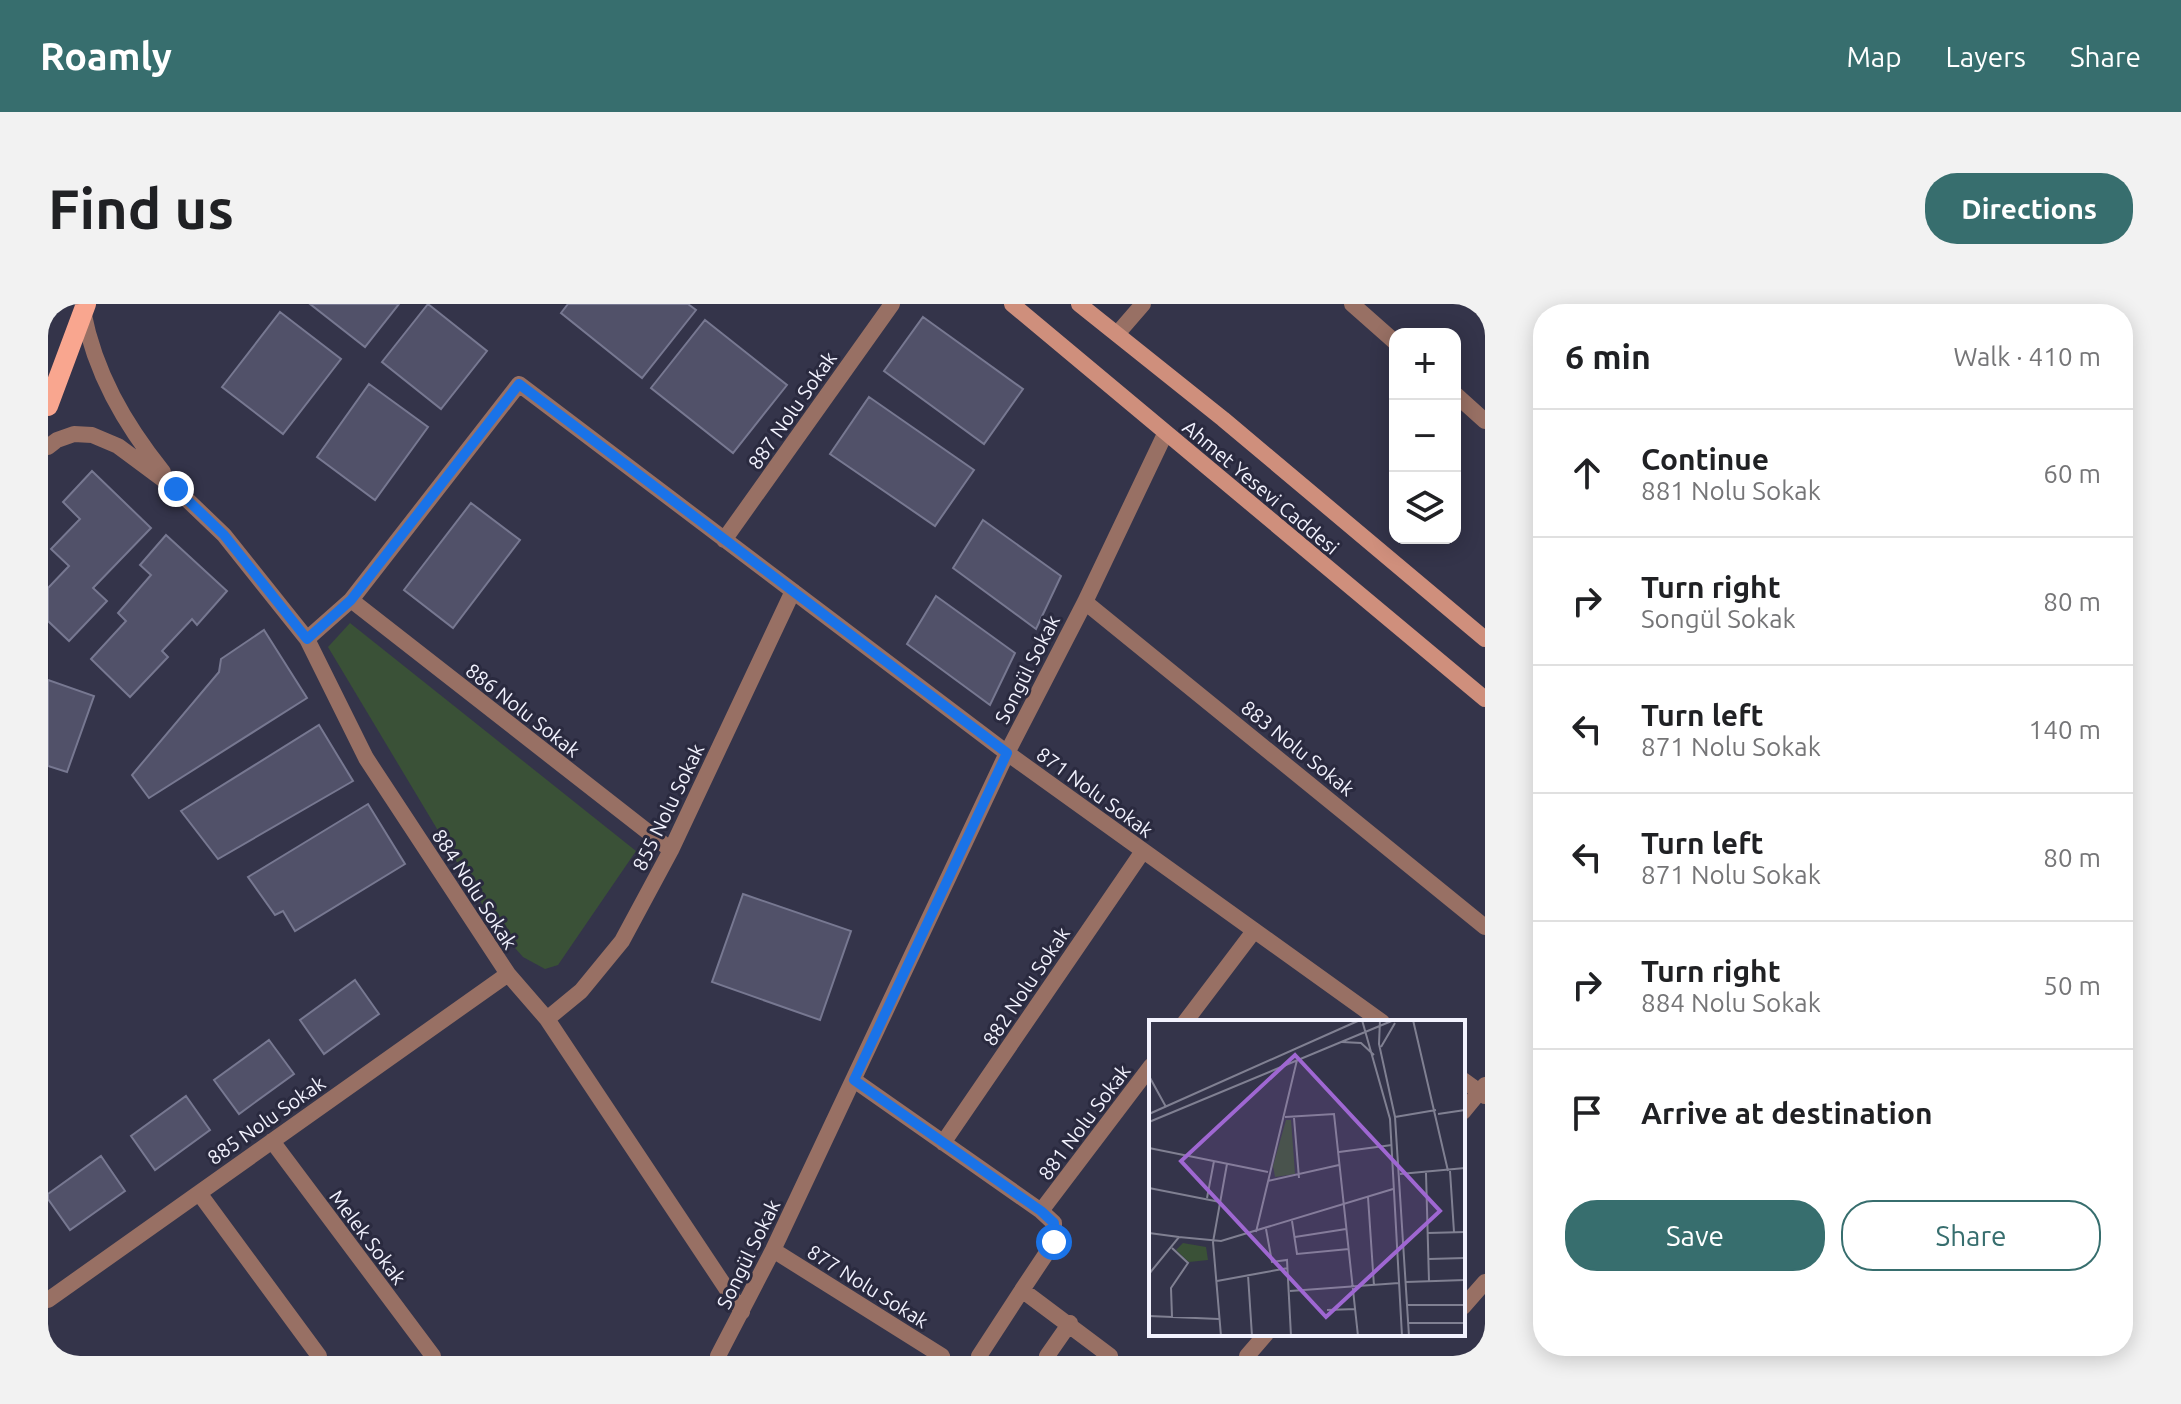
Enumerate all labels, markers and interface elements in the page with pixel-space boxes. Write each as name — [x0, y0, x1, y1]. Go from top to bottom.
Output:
text: Roamly — [40, 35, 172, 77]
text: Map — [1846, 41, 1902, 72]
text: Layers — [1946, 41, 2026, 72]
text: Share — [2070, 41, 2141, 72]
button: Directions — [1925, 173, 2133, 244]
text: Find us — [48, 177, 234, 240]
map controls — [1389, 328, 1461, 544]
button: + — [1389, 328, 1461, 400]
text: 6 min — [1565, 337, 1651, 375]
text: Walk · 410 m — [1953, 342, 2101, 371]
street label: 887 Nolu Sokak — [743, 347, 841, 473]
button: − — [1389, 400, 1461, 472]
street label: Ahmet Yesevi Caddesi — [1178, 415, 1344, 559]
text: Continue — [1641, 442, 1769, 476]
icon: ahead — [1565, 451, 1609, 495]
text: 60 m — [2043, 459, 2101, 488]
route end — [158, 471, 194, 507]
button: layers — [1389, 472, 1461, 544]
text: 881 Nolu Sokak — [1641, 476, 1821, 505]
text: Turn right — [1641, 570, 1781, 604]
icon: right — [1565, 579, 1609, 623]
text: 80 m — [2043, 587, 2101, 616]
text: Songül Sokak — [1641, 604, 1796, 633]
street label: Songül Sokak — [990, 611, 1064, 727]
street label: 886 Nolu Sokak — [461, 658, 585, 762]
street label: 883 Nolu Sokak — [1237, 696, 1359, 800]
text: Turn left — [1641, 698, 1763, 732]
icon: left — [1565, 707, 1609, 751]
text: 140 m — [2029, 715, 2101, 744]
text: 871 Nolu Sokak — [1641, 732, 1821, 761]
street label: 855 Nolu Sokak — [627, 740, 709, 874]
street label: 871 Nolu Sokak — [1032, 742, 1158, 842]
street label: 884 Nolu Sokak — [428, 825, 522, 953]
text: Turn left — [1641, 826, 1763, 860]
icon: left — [1565, 835, 1609, 879]
text: 80 m — [2043, 843, 2101, 872]
text: 871 Nolu Sokak — [1641, 860, 1821, 889]
street label: 882 Nolu Sokak — [978, 922, 1074, 1050]
text: Turn right — [1641, 954, 1781, 988]
icon: right — [1565, 963, 1609, 1007]
text: 50 m — [2043, 971, 2101, 1000]
text: 884 Nolu Sokak — [1641, 988, 1821, 1017]
inset map — [1149, 1020, 1465, 1336]
street label: 881 Nolu Sokak — [1033, 1060, 1135, 1184]
street label: 885 Nolu Sokak — [203, 1071, 329, 1169]
icon: arrive — [1565, 1091, 1609, 1135]
text: Arrive at destination — [1641, 1096, 1933, 1130]
street label: Melek Sokak — [325, 1185, 411, 1289]
street label: Songül Sokak — [712, 1195, 784, 1313]
button: Save — [1565, 1200, 1825, 1271]
button: Share — [1841, 1200, 2101, 1271]
route start — [1036, 1224, 1072, 1260]
street label: 877 Nolu Sokak — [803, 1240, 933, 1332]

